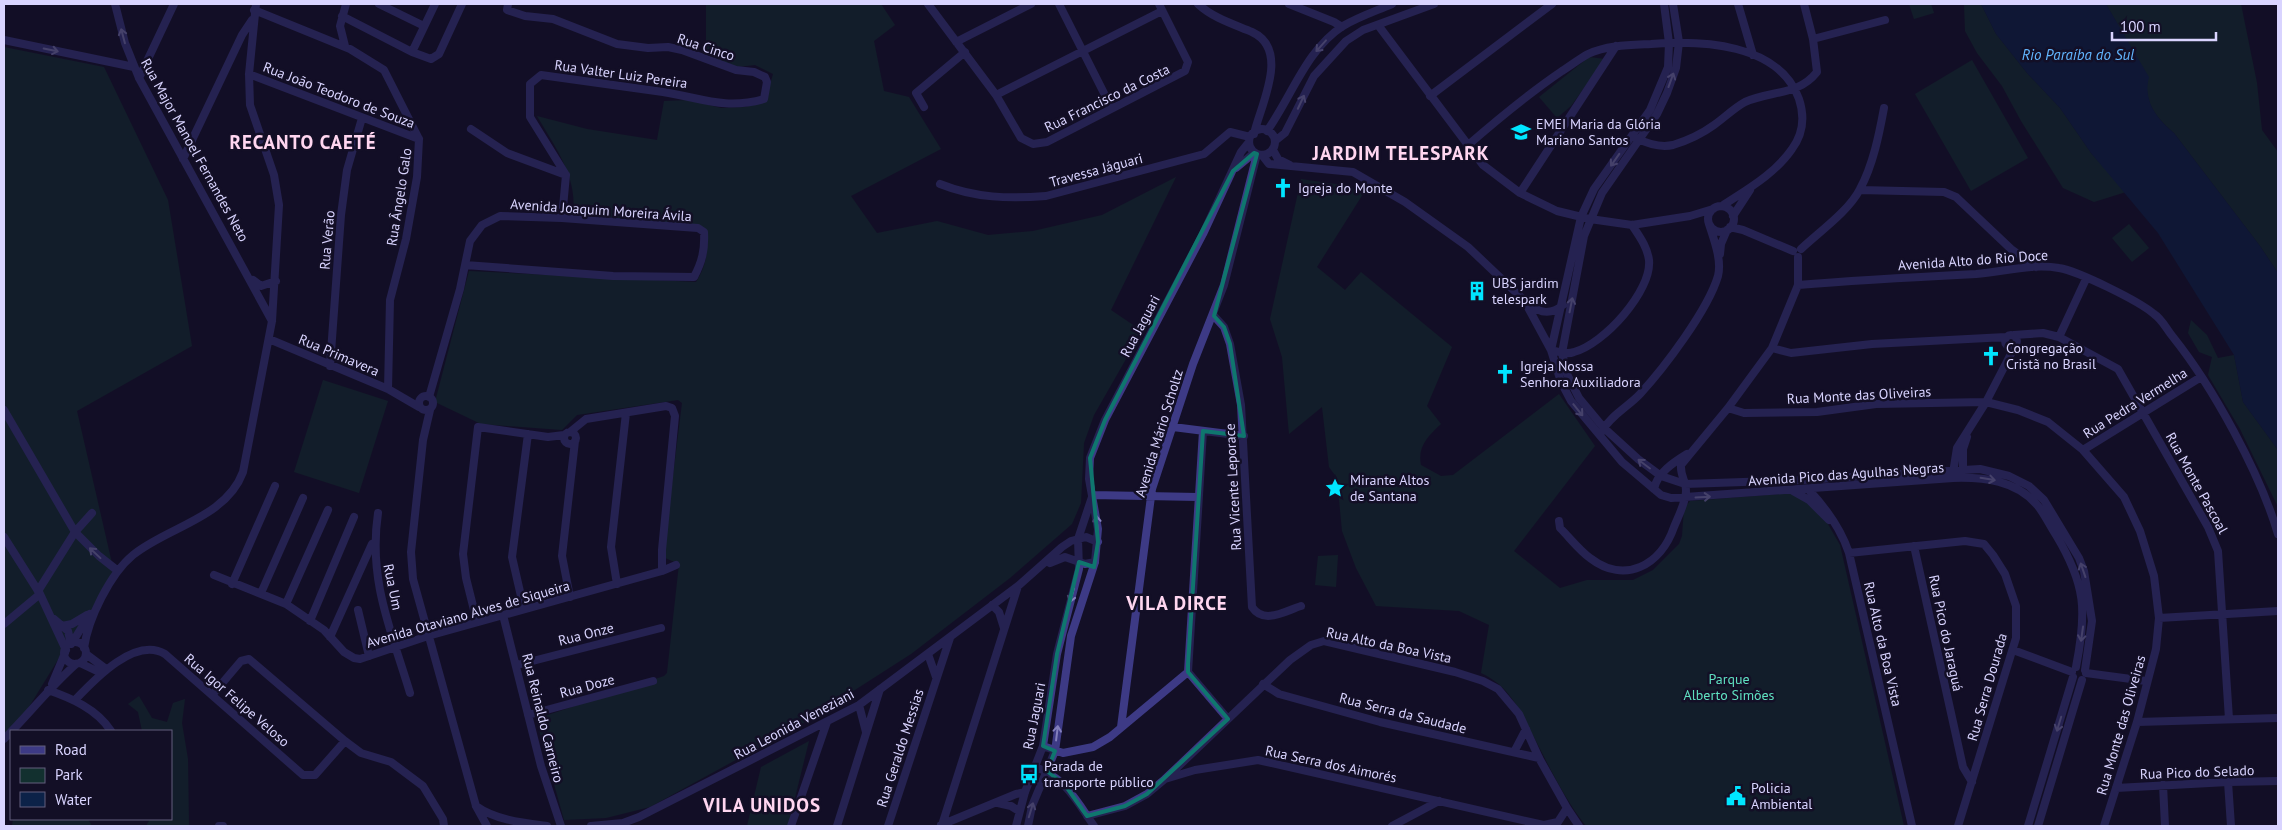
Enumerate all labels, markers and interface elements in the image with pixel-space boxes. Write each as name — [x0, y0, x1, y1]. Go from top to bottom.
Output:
scale bar — [2112, 10, 2216, 42]
text: 100 m — [2120, 17, 2161, 36]
one-way arrow — [118, 28, 128, 44]
street label: Rua Cinco — [675, 29, 737, 65]
one-way arrow — [1315, 40, 1327, 52]
water label: Rio Paraíba do Sul — [2022, 45, 2134, 64]
one-way arrow — [43, 46, 59, 56]
street label: Rua Major Manoel Fernandes Neto — [137, 55, 253, 245]
street label: Rua Valter Luiz Pereira — [553, 56, 689, 92]
street label: Rua João Teodoro de Souza — [260, 58, 418, 132]
street label: Rua Francisco da Costa — [1041, 60, 1173, 136]
one-way arrow — [1667, 73, 1676, 88]
one-way arrow — [1297, 95, 1306, 110]
place label: EMEI Maria da Glória Mariano Santos — [1536, 115, 1661, 149]
school or university icon: EMEI Maria da Glória Mariano Santos — [1510, 121, 1532, 143]
district label: RECANTO CAETÉ — [229, 130, 377, 154]
district label: JARDIM TELESPARK — [1312, 141, 1489, 165]
street label: Rua Ângelo Galo — [382, 147, 416, 247]
street label: Travessa Jáguari — [1047, 149, 1145, 191]
one-way arrow — [1610, 153, 1620, 167]
church icon: Igreja do Monte — [1272, 177, 1294, 199]
place label: Igreja do Monte — [1298, 179, 1393, 197]
street label: Avenida Joaquim Moreira Ávila — [510, 195, 692, 225]
street label: Rua Verão — [315, 210, 339, 270]
street label: Avenida Alto do Rio Doce — [1897, 246, 2049, 274]
place label: UBS jardim telespark — [1492, 274, 1559, 308]
building icon: UBS jardim telespark — [1466, 280, 1488, 302]
street label: Rua Jaguari — [1116, 292, 1164, 360]
one-way arrow — [1567, 297, 1576, 313]
street label: Rua Primavera — [296, 330, 382, 380]
place label: Congregação Cristã no Brasil — [2006, 339, 2096, 373]
church icon: Congregação Cristã no Brasil — [1980, 345, 2002, 367]
place label: Igreja Nossa Senhora Auxiliadora — [1520, 357, 1641, 391]
church icon: Igreja Nossa Senhora Auxiliadora — [1494, 363, 1516, 385]
street label: Rua Pedra Vermelha — [2080, 364, 2191, 442]
street label: Avenida Mário Scholtz — [1131, 367, 1187, 499]
street label: Rua Monte das Oliveiras — [1786, 382, 1932, 408]
one-way arrow — [1572, 403, 1583, 416]
street label: Rua Vicente Leporace — [1221, 423, 1245, 551]
street label: Rua Monte Pascoal — [2162, 429, 2232, 537]
one-way arrow — [1638, 458, 1651, 469]
street label: Avenida Pico das Agulhas Negras — [1747, 458, 1945, 490]
place label: Mirante Altos de Santana — [1350, 471, 1430, 505]
one-way arrow — [1979, 475, 1995, 485]
place icon: Mirante Altos de Santana — [1324, 477, 1346, 499]
one-way arrow — [1695, 492, 1711, 501]
one-way arrow — [1093, 515, 1102, 531]
one-way arrow — [89, 547, 102, 559]
street label: Rua Um — [379, 562, 407, 612]
one-way arrow — [2078, 563, 2087, 578]
street label: Rua Pico do Jaraguá — [1925, 573, 1967, 693]
street label: Avenida Otaviano Alves de Siqueira — [364, 576, 572, 652]
street label: Rua Alto da Boa Vista — [1860, 580, 1906, 708]
one-way arrow — [1067, 587, 1077, 603]
district label: VILA DIRCE — [1125, 591, 1228, 615]
street label: Rua Onze — [556, 618, 616, 650]
street label: Rua Alto da Boa Vista — [1325, 623, 1453, 667]
one-way arrow — [2077, 626, 2087, 642]
street label: Rua Serra Dourada — [1963, 631, 2011, 743]
street label: Rua Igor Felipe Veloso — [181, 649, 293, 751]
street label: Rua Reinaldo Carneiro — [518, 651, 568, 785]
street label: Rua Monte das Oliveiras — [2092, 653, 2150, 797]
street label: Rua Doze — [558, 670, 616, 702]
park label: Parque Alberto Simões — [1683, 670, 1775, 704]
street label: Rua Jaguari — [1019, 681, 1049, 751]
street label: Rua Leonida Veneziani — [731, 685, 857, 763]
street label: Rua Geraldo Messias — [872, 687, 928, 809]
street label: Rua Serra da Saudade — [1338, 688, 1468, 738]
one-way arrow — [2053, 715, 2063, 731]
one-way arrow — [1052, 725, 1062, 741]
legend — [10, 730, 172, 820]
text: Road — [55, 740, 87, 759]
street label: Rua Serra dos Aimorés — [1264, 741, 1398, 787]
place label: Parada de transporte público — [1044, 757, 1154, 791]
street label: Rua Pico do Selado — [2139, 761, 2255, 783]
bus stop icon: Parada de transporte público — [1018, 763, 1040, 785]
text: Park — [55, 765, 83, 784]
place label: Policia Ambiental — [1751, 779, 1812, 813]
public building icon: Policia Ambiental — [1725, 785, 1747, 807]
text: Water — [55, 790, 92, 809]
district label: VILA UNIDOS — [702, 793, 821, 817]
one-way arrow — [1027, 803, 1037, 819]

